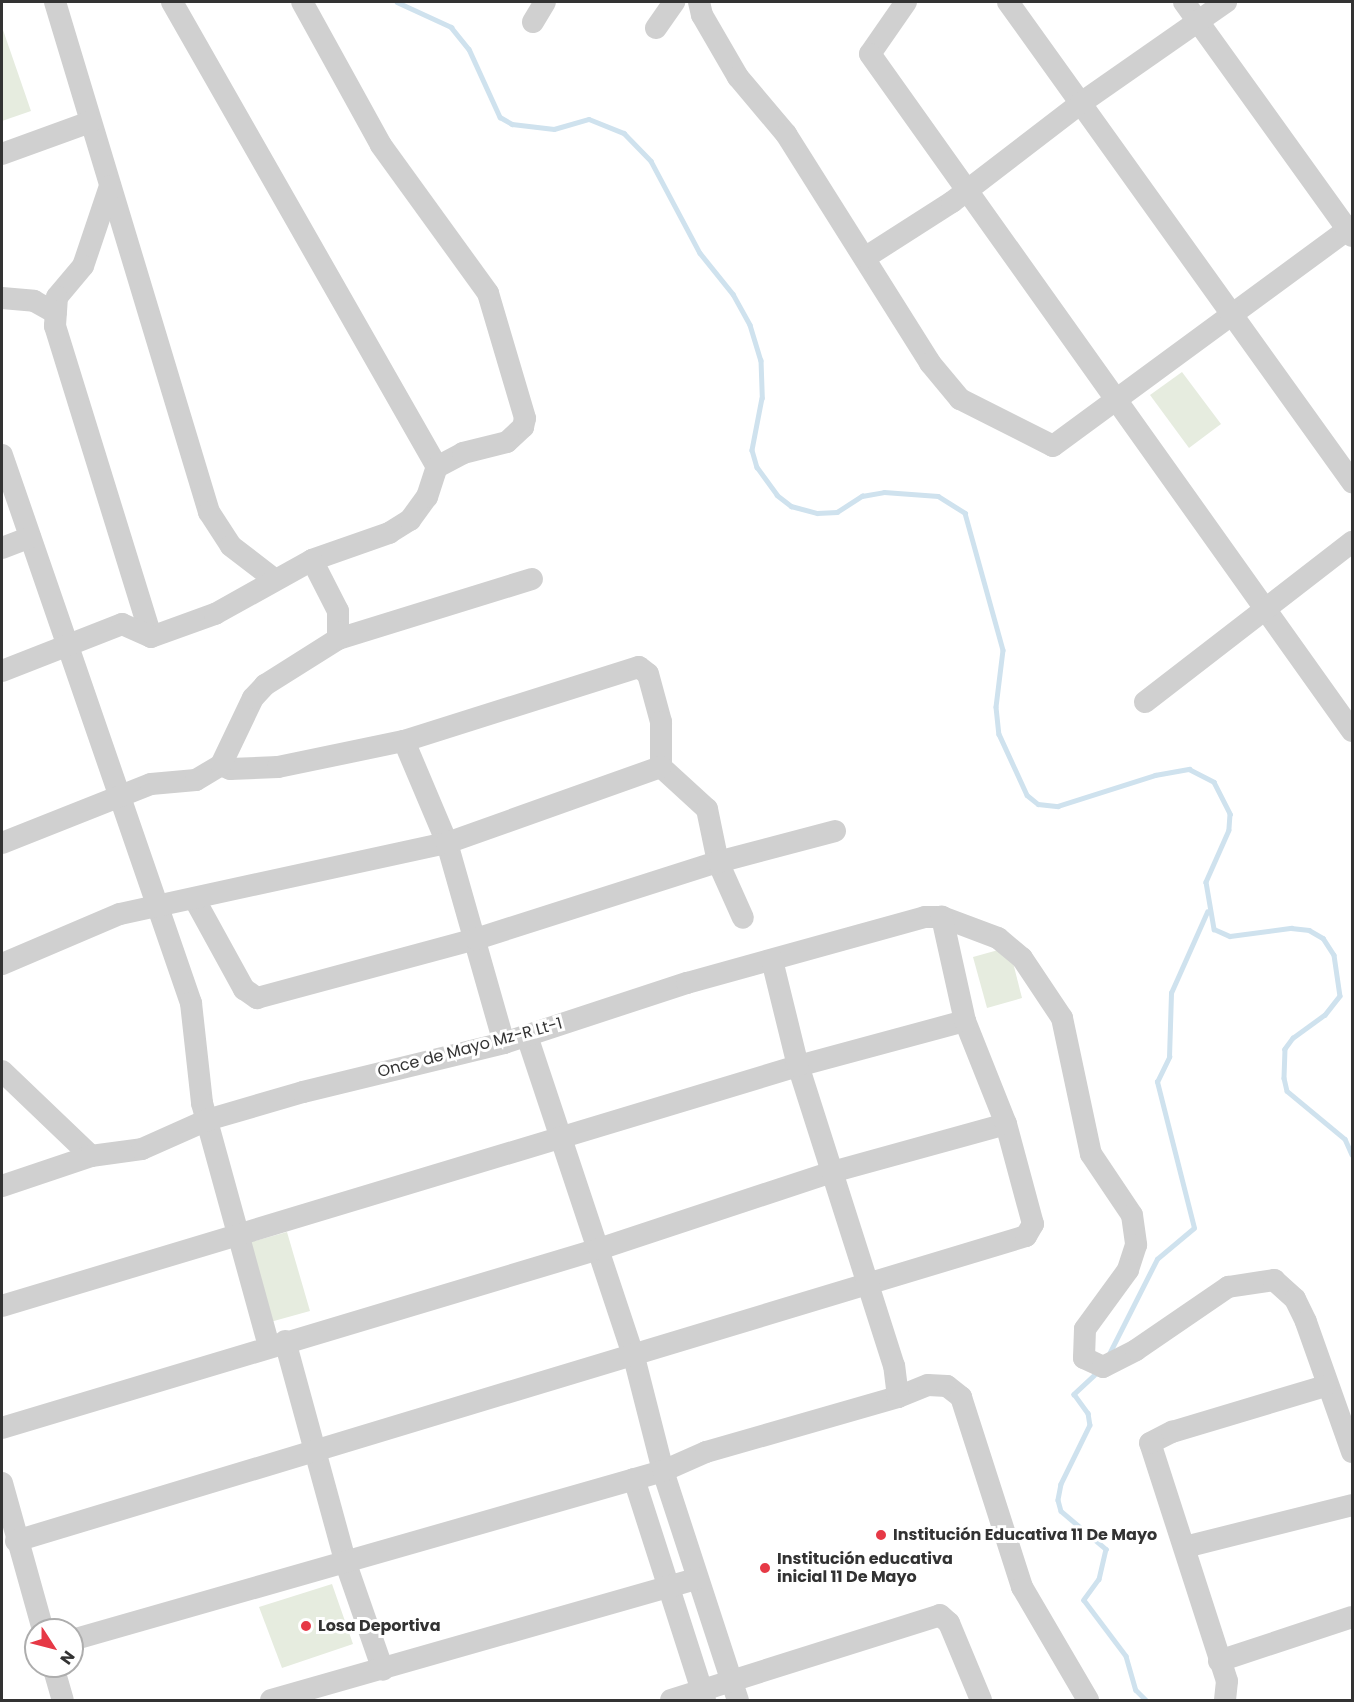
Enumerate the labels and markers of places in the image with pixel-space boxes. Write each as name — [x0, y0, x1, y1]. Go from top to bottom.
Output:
place label: Institución Educativa 11 De Mayo — [893, 1525, 1157, 1545]
marker: Institución Educativa 11 De Mayo — [874, 1528, 888, 1542]
place label: Institución educativa inicial 11 De Mayo — [777, 1549, 953, 1587]
marker: Institución educativa inicial 11 De Mayo — [758, 1561, 772, 1575]
place label: Losa Deportiva — [318, 1616, 440, 1636]
marker: Losa Deportiva — [299, 1619, 313, 1633]

